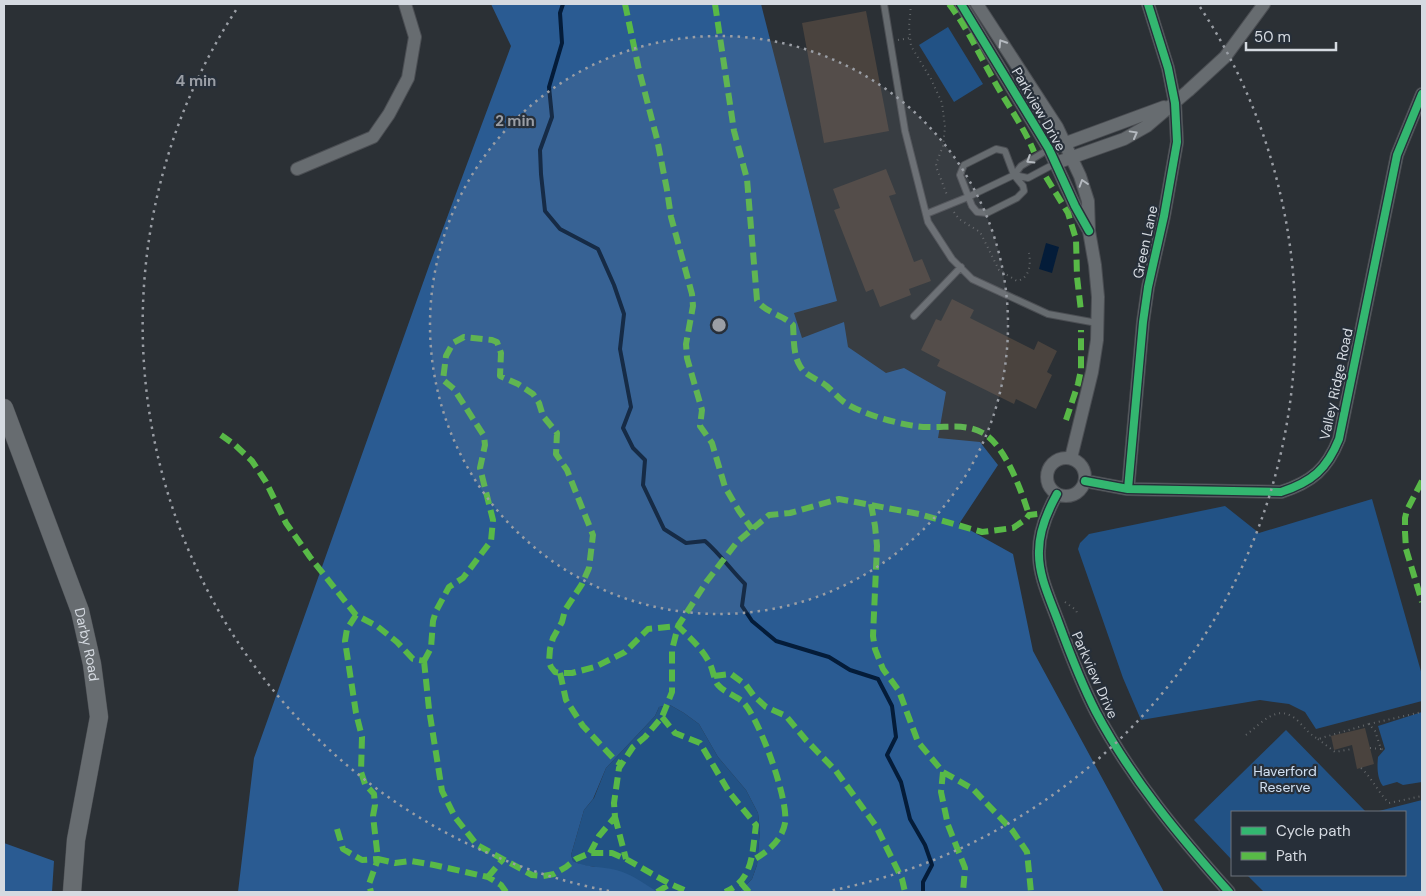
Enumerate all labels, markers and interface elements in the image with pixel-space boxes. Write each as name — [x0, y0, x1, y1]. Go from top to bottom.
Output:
scale bar — [1246, 20, 1336, 52]
text: 50 m — [1254, 27, 1291, 47]
one-way arrow — [998, 39, 1008, 48]
street label: Parkview Drive — [1008, 64, 1070, 154]
text: 4 min — [176, 71, 216, 91]
text: 2 min — [495, 111, 535, 131]
one-way arrow — [1128, 130, 1137, 140]
one-way arrow — [1027, 154, 1036, 164]
one-way arrow — [1078, 180, 1088, 188]
street label: Green Lane — [1128, 204, 1162, 280]
centre of rings — [710, 316, 728, 334]
street label: Valley Ridge Road — [1315, 326, 1357, 442]
street label: Darby Road — [71, 606, 103, 682]
street label: Parkview Drive — [1068, 629, 1122, 721]
park label: Haverford Reserve — [1253, 762, 1317, 796]
legend — [1231, 811, 1406, 876]
text: Cycle path — [1276, 821, 1351, 841]
text: Path — [1276, 846, 1307, 866]

